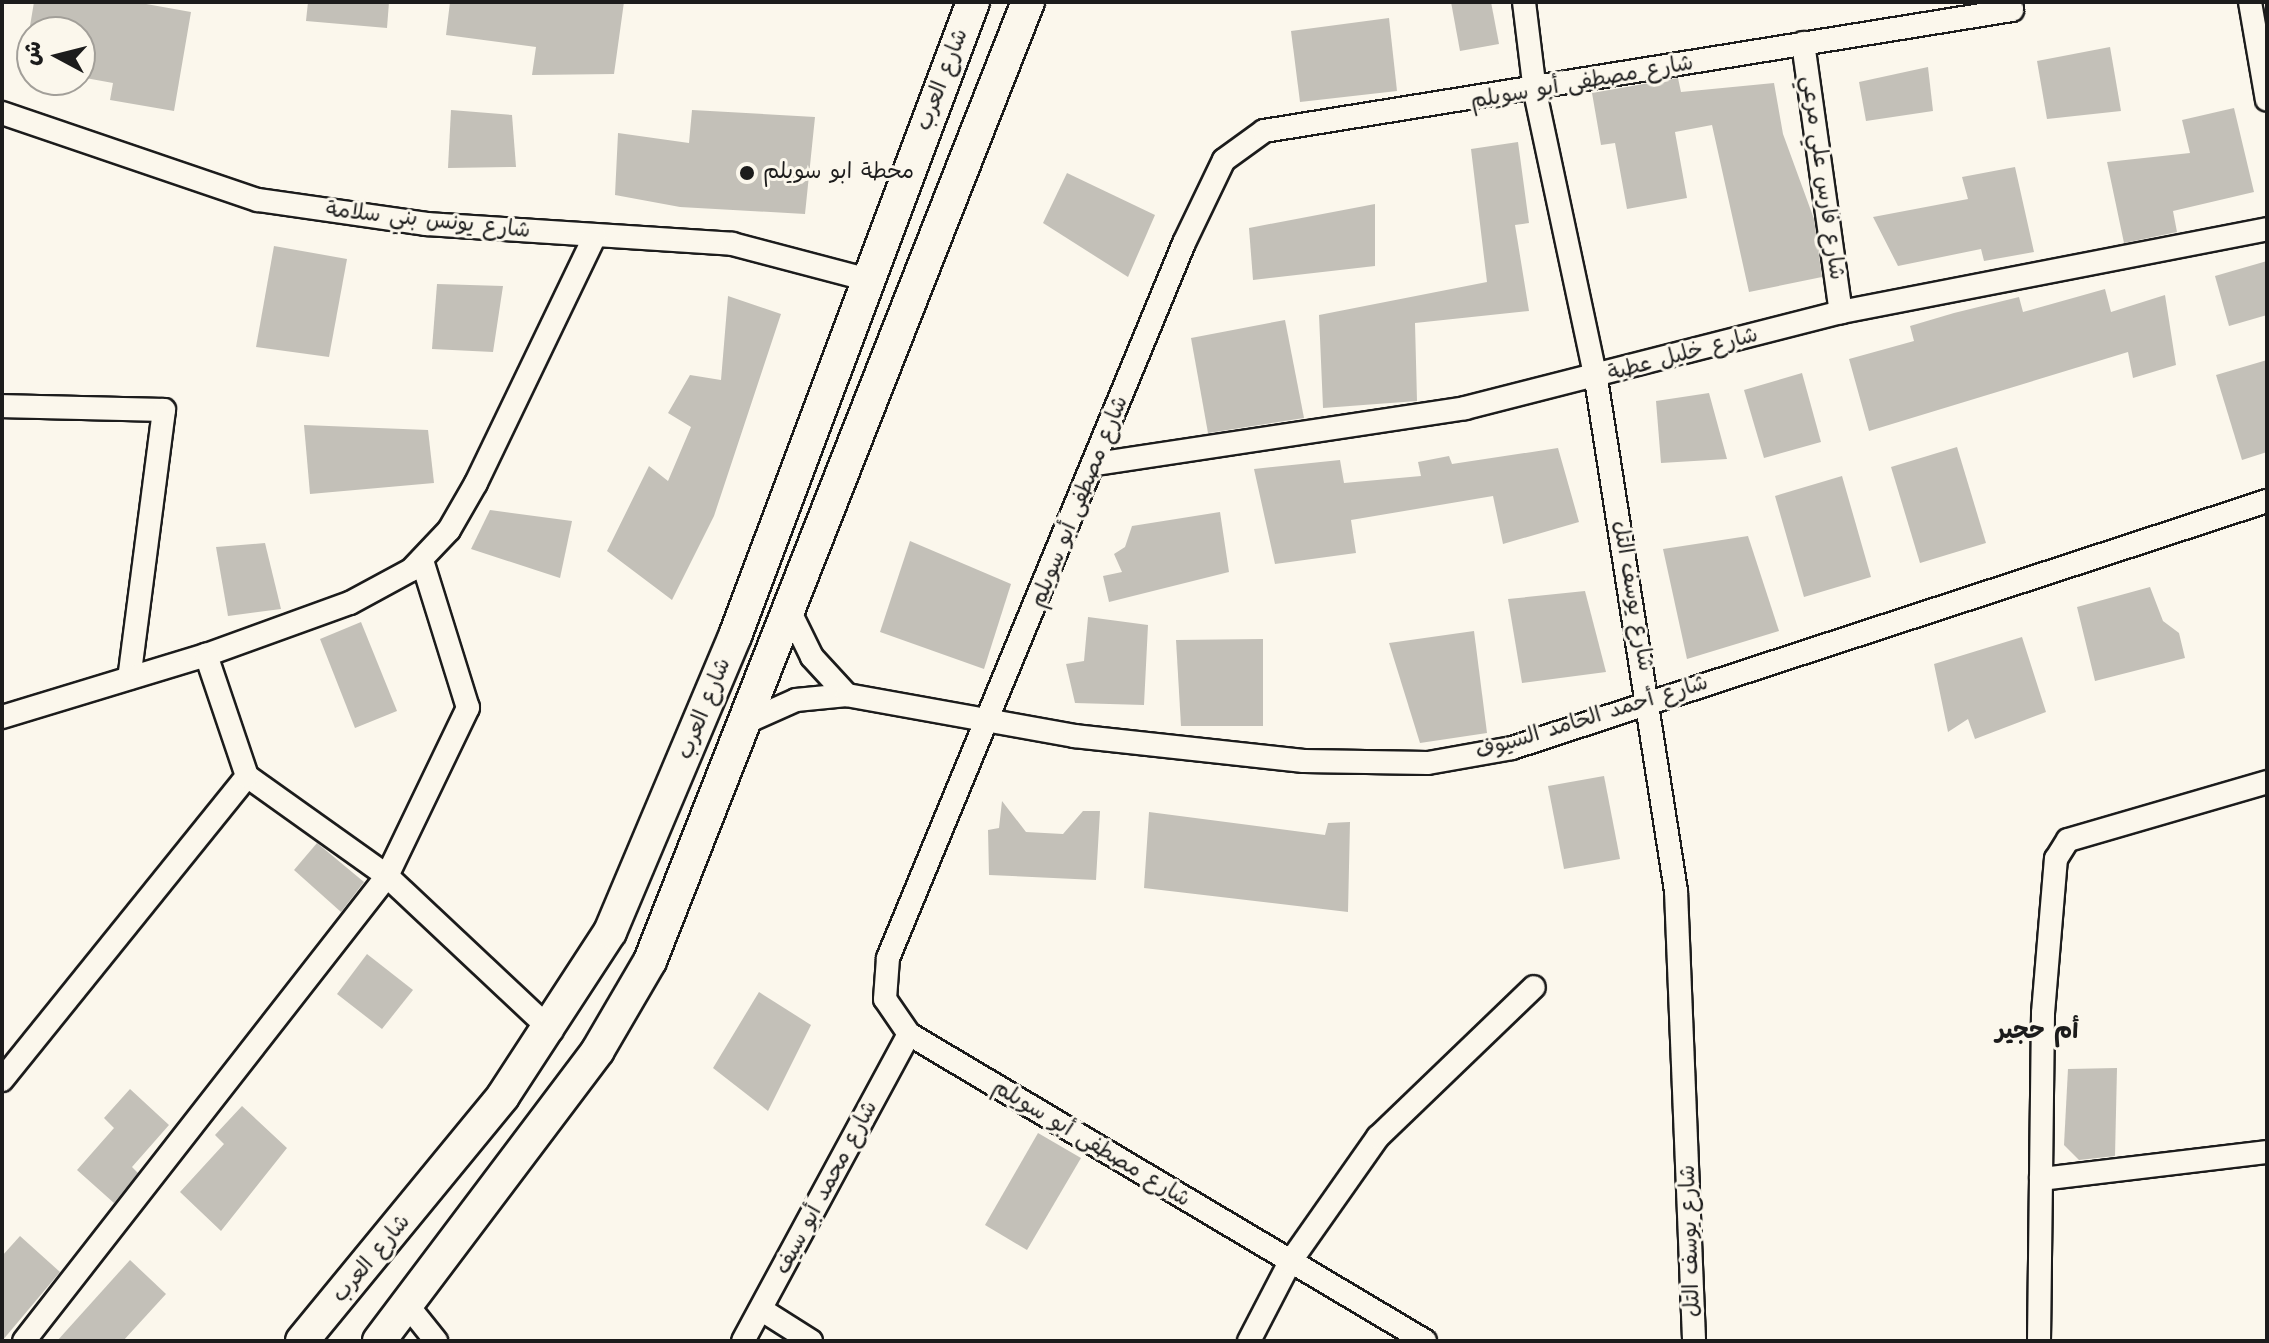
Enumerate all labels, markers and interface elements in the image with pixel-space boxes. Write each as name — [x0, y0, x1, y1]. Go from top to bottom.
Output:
north arrow — [16, 16, 96, 96]
street label: شارع العرب — [911, 25, 975, 135]
text: ش — [15, 39, 53, 67]
street label: شارع مصطفى أبو سويلم — [1469, 50, 1695, 116]
street label: شارع فارس علي مرعي — [1795, 74, 1849, 282]
place label: محطة ابو سويلم — [763, 160, 914, 186]
marker: محطة ابو سويلم — [738, 164, 756, 182]
street label: شارع يونس بني سلامة — [324, 197, 532, 245]
street label: شارع خليل عطية — [1605, 322, 1761, 388]
street label: شارع مصطفى أبو سويلم — [1025, 392, 1135, 612]
street label: شارع يوسف التل — [1606, 519, 1658, 673]
street label: شارع العرب — [673, 654, 737, 764]
street label: شارع أحمد الحامد السيوف — [1473, 670, 1711, 766]
district label: أم حجير — [1996, 1018, 2078, 1046]
street label: شارع مصطفى أبو سويلم — [987, 1075, 1195, 1213]
street label: شارع محمد أبو سيف — [770, 1097, 884, 1279]
street label: شارع يوسف التل — [1675, 1164, 1707, 1318]
street label: شارع العرب — [327, 1209, 417, 1309]

